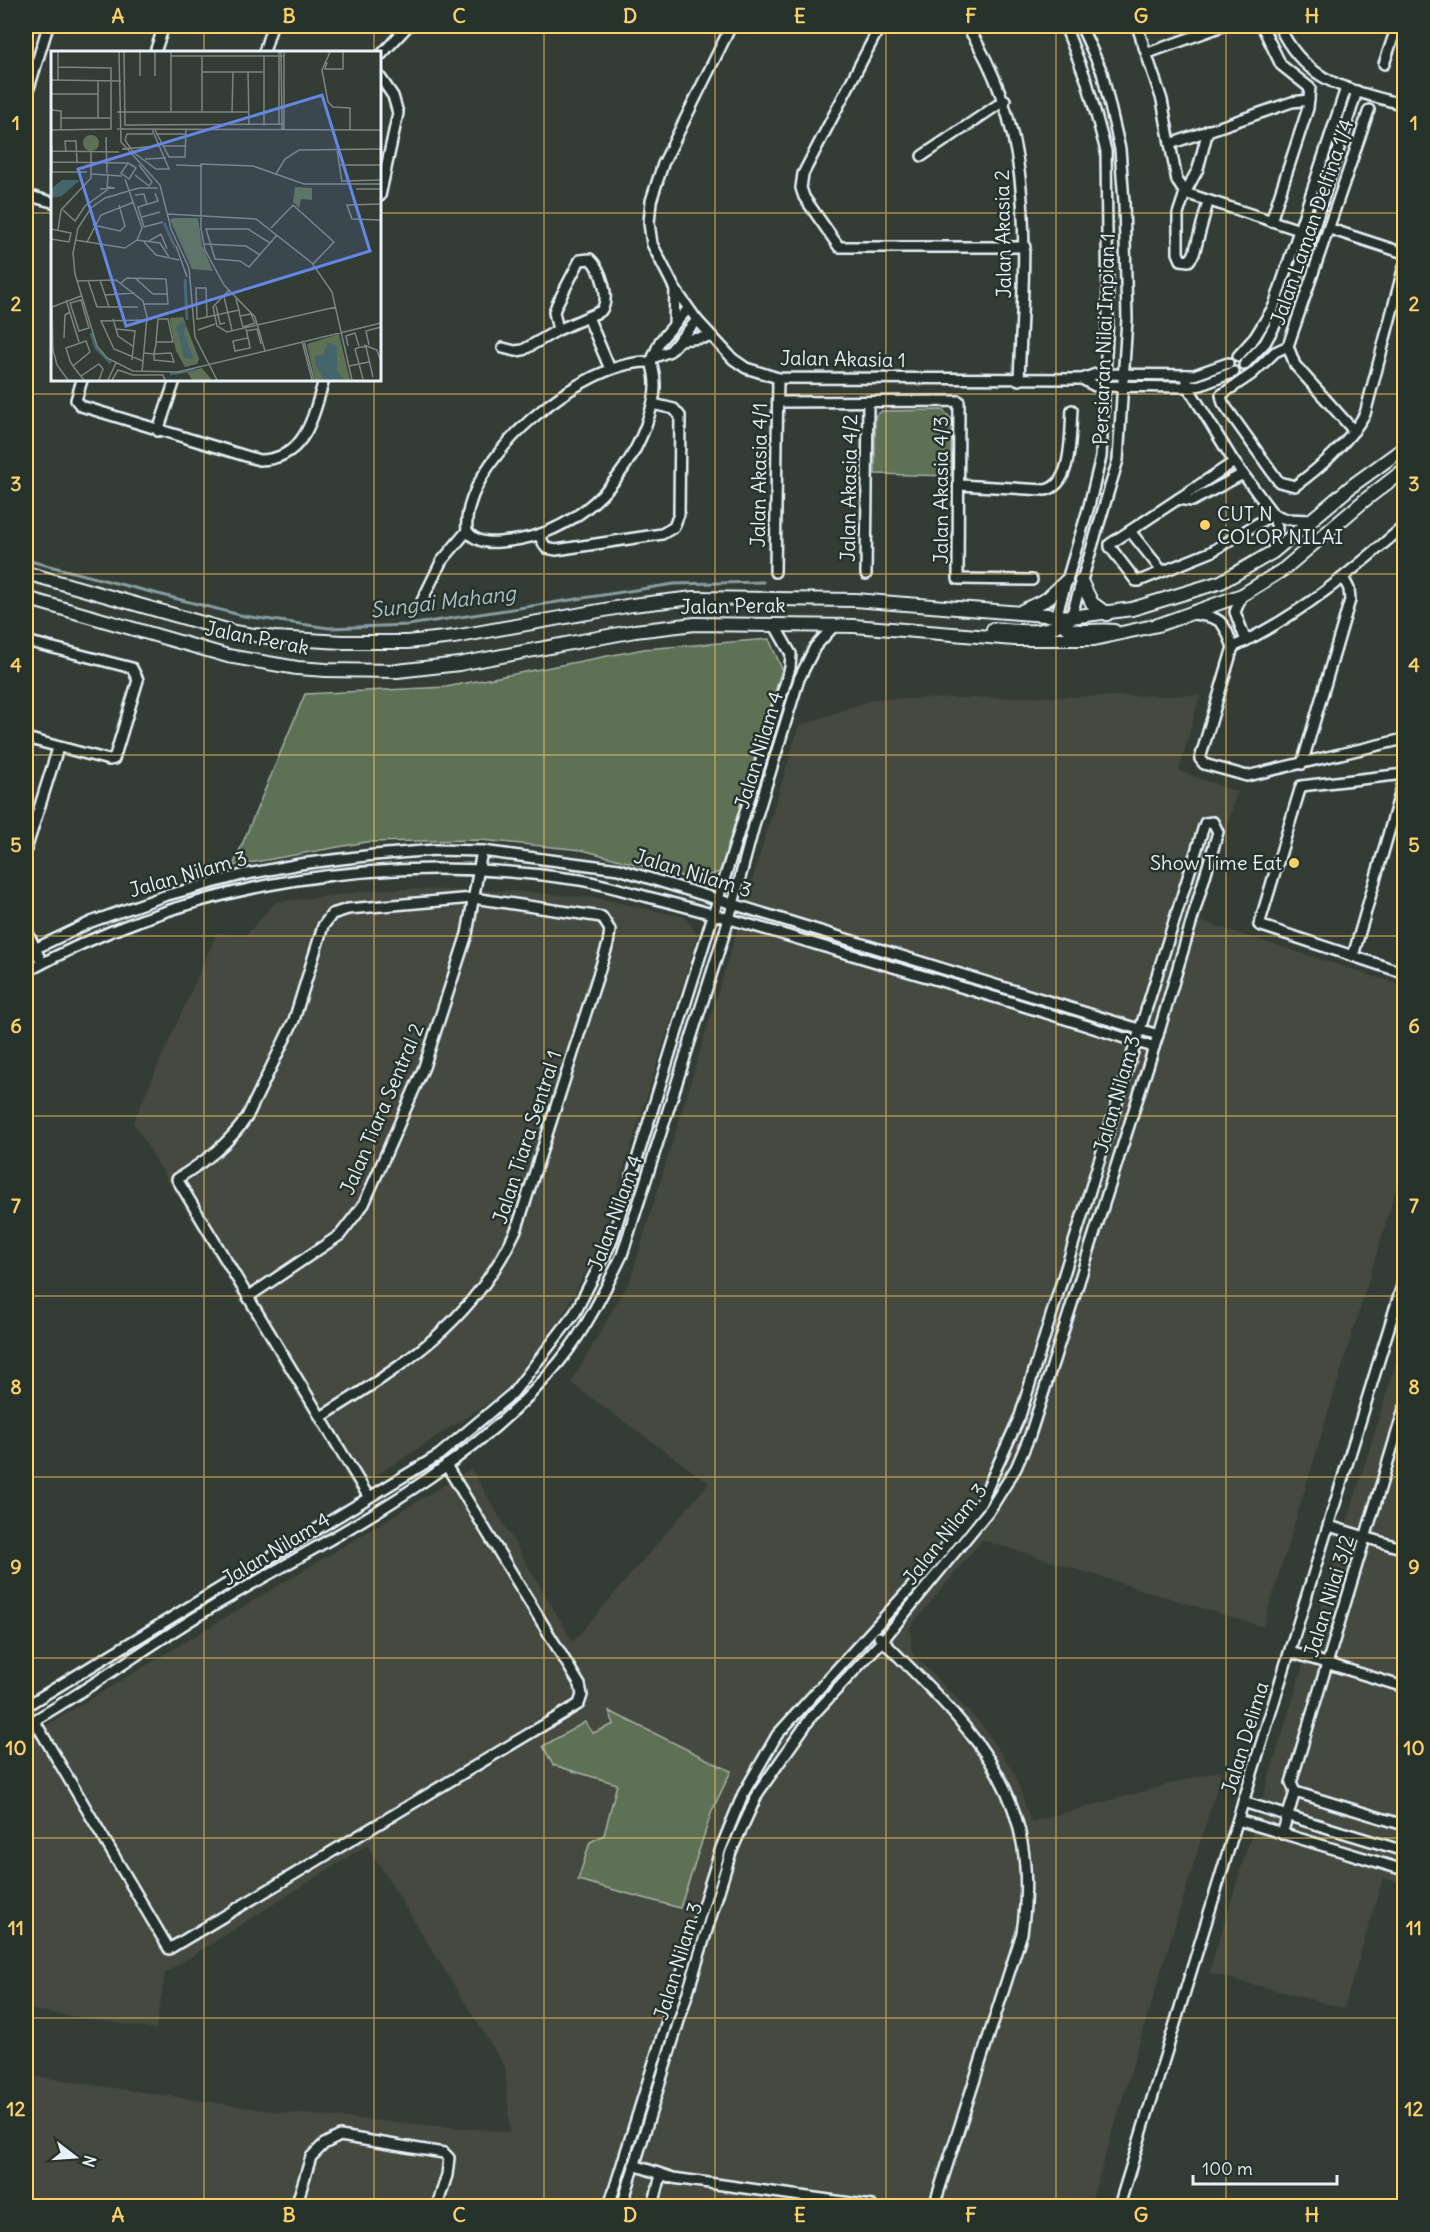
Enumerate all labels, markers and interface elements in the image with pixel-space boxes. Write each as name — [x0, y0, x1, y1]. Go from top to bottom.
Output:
text: A — [112, 3, 125, 28]
text: B — [282, 3, 296, 28]
text: C — [452, 3, 466, 28]
text: D — [623, 3, 637, 28]
text: E — [794, 3, 806, 28]
text: F — [965, 3, 977, 28]
text: G — [1134, 3, 1148, 28]
text: H — [1305, 3, 1319, 28]
inset map — [51, 51, 381, 381]
text: 1 — [12, 110, 20, 135]
text: 1 — [1410, 110, 1418, 135]
street label: Jalan Laman Delfina 1/4 — [1265, 116, 1359, 328]
street label: Jalan Akasia 2 — [989, 169, 1016, 299]
street label: Persiaran Nilai Impian 1 — [1087, 233, 1120, 445]
text: 2 — [11, 291, 22, 316]
text: 2 — [1409, 291, 1420, 316]
street label: Jalan Akasia 1 — [780, 345, 906, 372]
street label: Jalan Akasia 4/1 — [745, 402, 772, 548]
street label: Jalan Akasia 4/2 — [835, 414, 862, 562]
street label: Jalan Akasia 4/3 — [928, 416, 953, 564]
text: 3 — [10, 471, 22, 496]
text: 3 — [1408, 471, 1420, 496]
place label: CUT N COLOR NILAI — [1217, 501, 1343, 549]
marker: CUT N COLOR NILAI — [1198, 518, 1212, 532]
water label: Sungai Mahang — [369, 579, 518, 624]
street label: Jalan Perak — [680, 592, 786, 619]
street label: Jalan Perak — [203, 615, 311, 660]
text: 4 — [10, 652, 22, 677]
text: 4 — [1408, 652, 1420, 677]
street label: Jalan Nilam 4 — [729, 688, 788, 812]
text: 5 — [10, 832, 22, 857]
text: 5 — [1408, 832, 1420, 857]
street label: Jalan Nilam 3 — [631, 843, 755, 902]
street label: Jalan Nilam 3 — [126, 845, 250, 902]
place label: Show Time Eat — [1150, 850, 1282, 875]
marker: Show Time Eat — [1287, 856, 1301, 870]
text: 6 — [10, 1013, 22, 1038]
text: 6 — [1408, 1013, 1420, 1038]
street label: Jalan Tiara Sentral 2 — [334, 1019, 429, 1198]
street label: Jalan Nilam 3 — [1088, 1032, 1145, 1156]
street label: Jalan Tiara Sentral 1 — [487, 1047, 566, 1227]
street label: Jalan Nilam 4 — [582, 1151, 647, 1274]
text: 7 — [11, 1193, 21, 1218]
text: 7 — [1409, 1193, 1419, 1218]
text: 8 — [10, 1374, 22, 1399]
text: 8 — [1408, 1374, 1420, 1399]
street label: Jalan Nilam 3 — [897, 1478, 992, 1589]
street label: Jalan Nilam 4 — [217, 1507, 334, 1591]
street label: Jalan Nilai 3/2 — [1298, 1532, 1359, 1660]
text: 9 — [10, 1554, 22, 1579]
text: 9 — [1408, 1554, 1420, 1579]
street label: Jalan Delima — [1216, 1678, 1274, 1797]
text: 10 — [5, 1735, 27, 1760]
text: 10 — [1403, 1735, 1425, 1760]
street label: Jalan Nilam 3 — [648, 1899, 707, 2023]
text: 11 — [8, 1915, 24, 1940]
text: 11 — [1406, 1915, 1422, 1940]
text: 12 — [7, 2096, 25, 2121]
text: 12 — [1405, 2096, 1423, 2121]
north arrow — [45, 2127, 105, 2187]
scale bar — [1193, 2148, 1337, 2186]
text: N — [78, 2153, 101, 2170]
text: 100 m — [1202, 2157, 1253, 2180]
text: A — [112, 2202, 125, 2227]
text: B — [282, 2202, 296, 2227]
text: C — [452, 2202, 466, 2227]
text: D — [623, 2202, 637, 2227]
text: E — [794, 2202, 806, 2227]
text: F — [965, 2202, 977, 2227]
text: G — [1134, 2202, 1148, 2227]
text: H — [1305, 2202, 1319, 2227]

